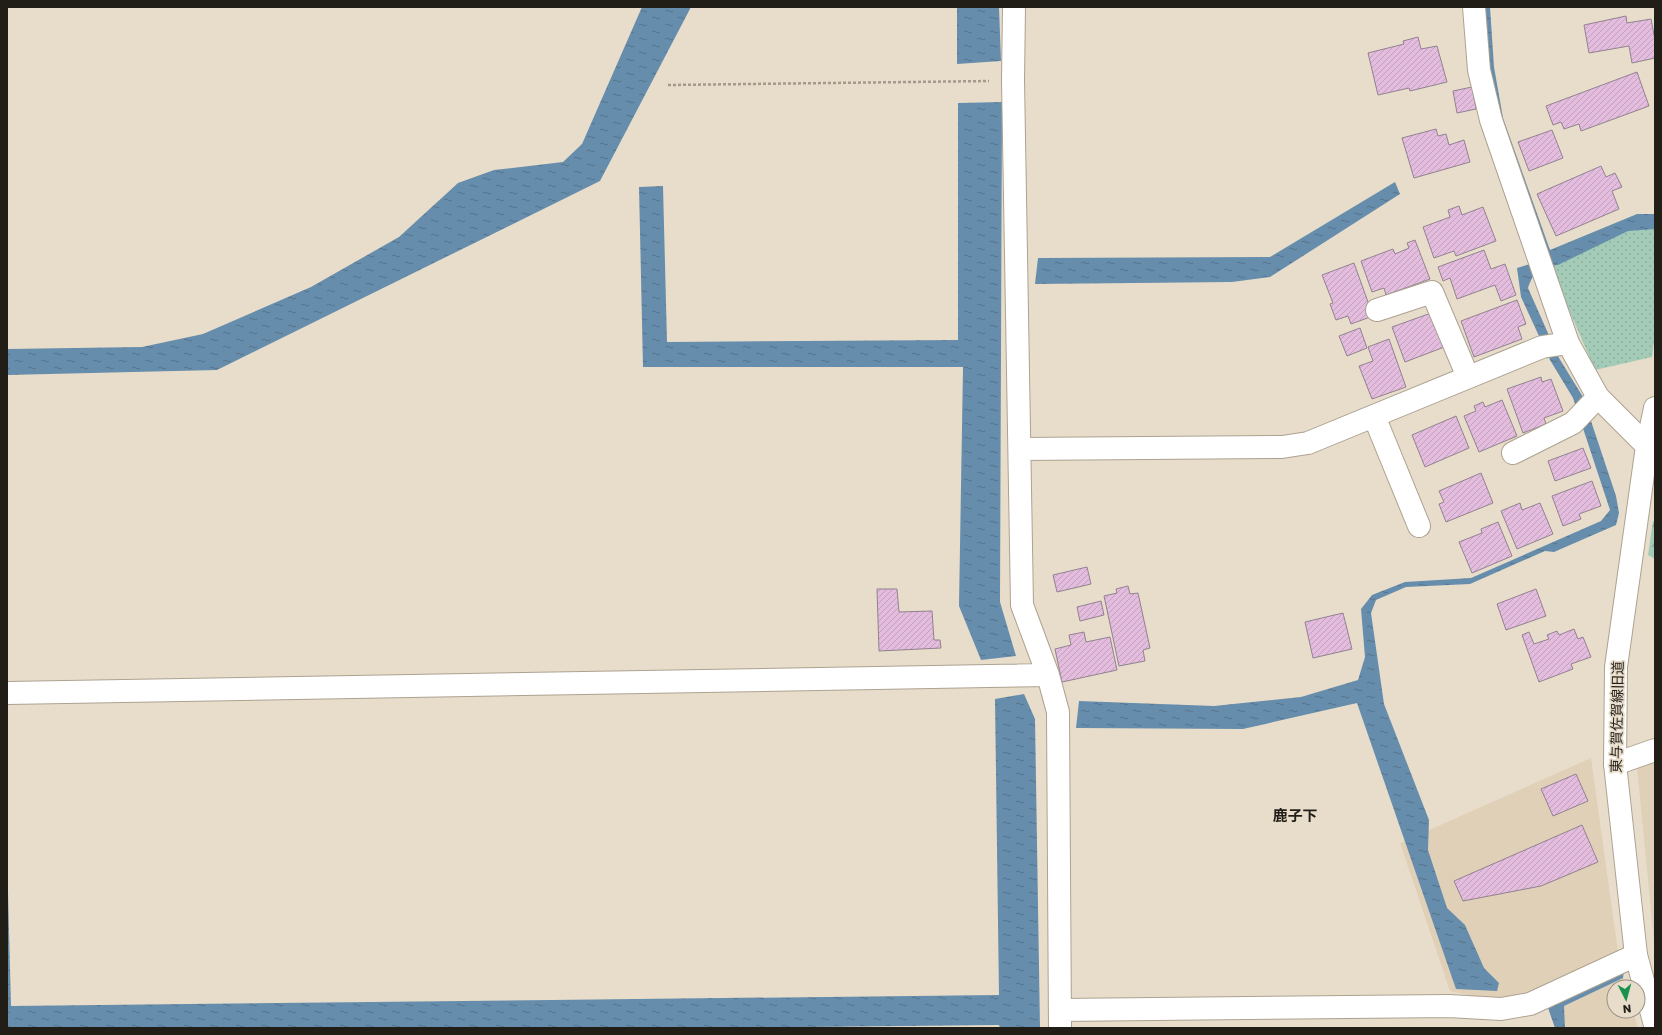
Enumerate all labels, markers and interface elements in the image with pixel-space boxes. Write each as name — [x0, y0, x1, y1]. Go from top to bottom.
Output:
street label: 東与賀佐賀線旧道 — [1606, 661, 1628, 773]
district label: 鹿子下 — [1272, 805, 1318, 826]
north arrow — [1606, 979, 1646, 1019]
text: N — [1622, 1001, 1632, 1017]

